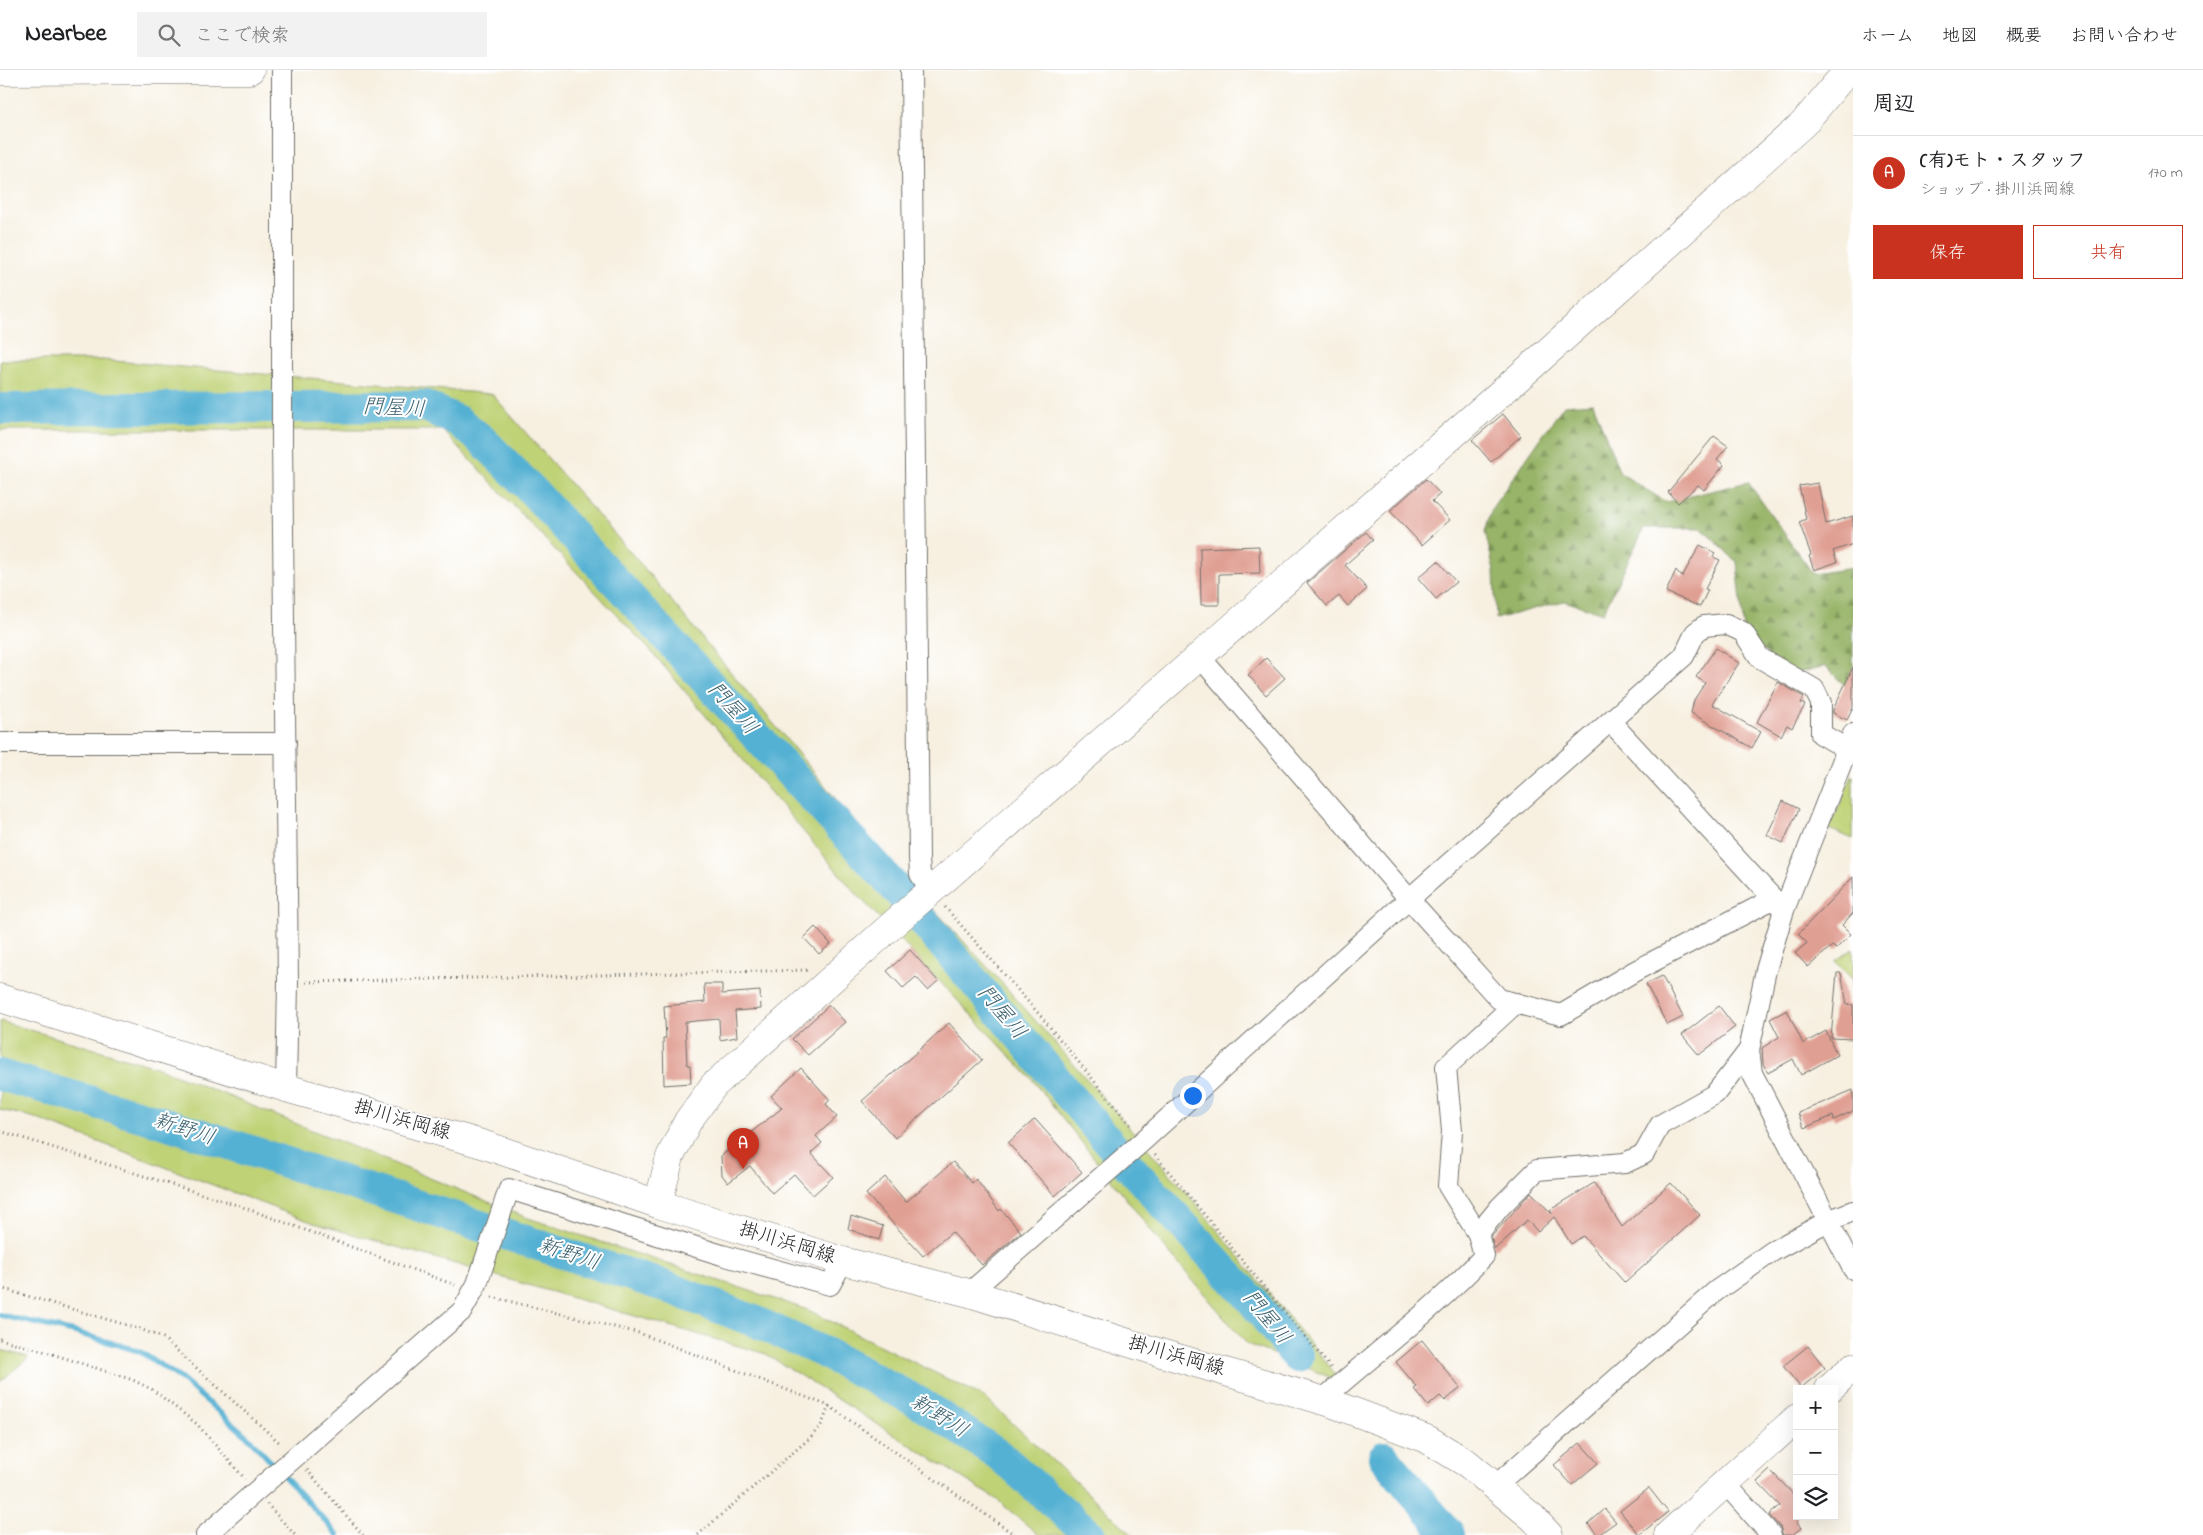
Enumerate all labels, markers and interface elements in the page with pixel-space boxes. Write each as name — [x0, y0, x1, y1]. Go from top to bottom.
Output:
search box — [137, 12, 487, 57]
text: Nearbee — [25, 17, 107, 52]
icon: search — [155, 21, 183, 49]
text: ここで検索 — [195, 23, 290, 50]
text: ホーム — [1861, 24, 1914, 50]
text: 地図 — [1942, 24, 1978, 50]
text: 概要 — [2006, 24, 2042, 50]
text: お問い合わせ — [2070, 24, 2178, 50]
text: 周辺 — [1873, 90, 1915, 120]
text: (有)モト・スタッフ — [1920, 148, 2086, 175]
text: A — [1884, 161, 1894, 185]
text: 170 m — [2148, 161, 2183, 185]
text: ショップ · 掛川浜岡線 — [1920, 178, 2075, 202]
button: 保存 — [1873, 225, 2023, 279]
button: 共有 — [2033, 225, 2183, 279]
water label: 門屋川 — [362, 392, 426, 426]
water label: 門屋川 — [700, 676, 764, 742]
water label: 門屋川 — [969, 979, 1033, 1047]
your location — [1180, 1083, 1206, 1109]
street label: 掛川浜岡線 — [350, 1093, 454, 1149]
water label: 新野川 — [149, 1106, 219, 1154]
pin: A — [727, 1128, 759, 1169]
street label: 掛川浜岡線 — [735, 1216, 839, 1272]
water label: 新野川 — [534, 1231, 604, 1279]
water label: 門屋川 — [1235, 1284, 1297, 1352]
street label: 掛川浜岡線 — [1124, 1329, 1228, 1385]
map controls — [1793, 1385, 1838, 1520]
button: + — [1793, 1385, 1838, 1430]
water label: 新野川 — [904, 1388, 974, 1446]
button: − — [1793, 1430, 1838, 1475]
button: layers — [1793, 1475, 1838, 1520]

